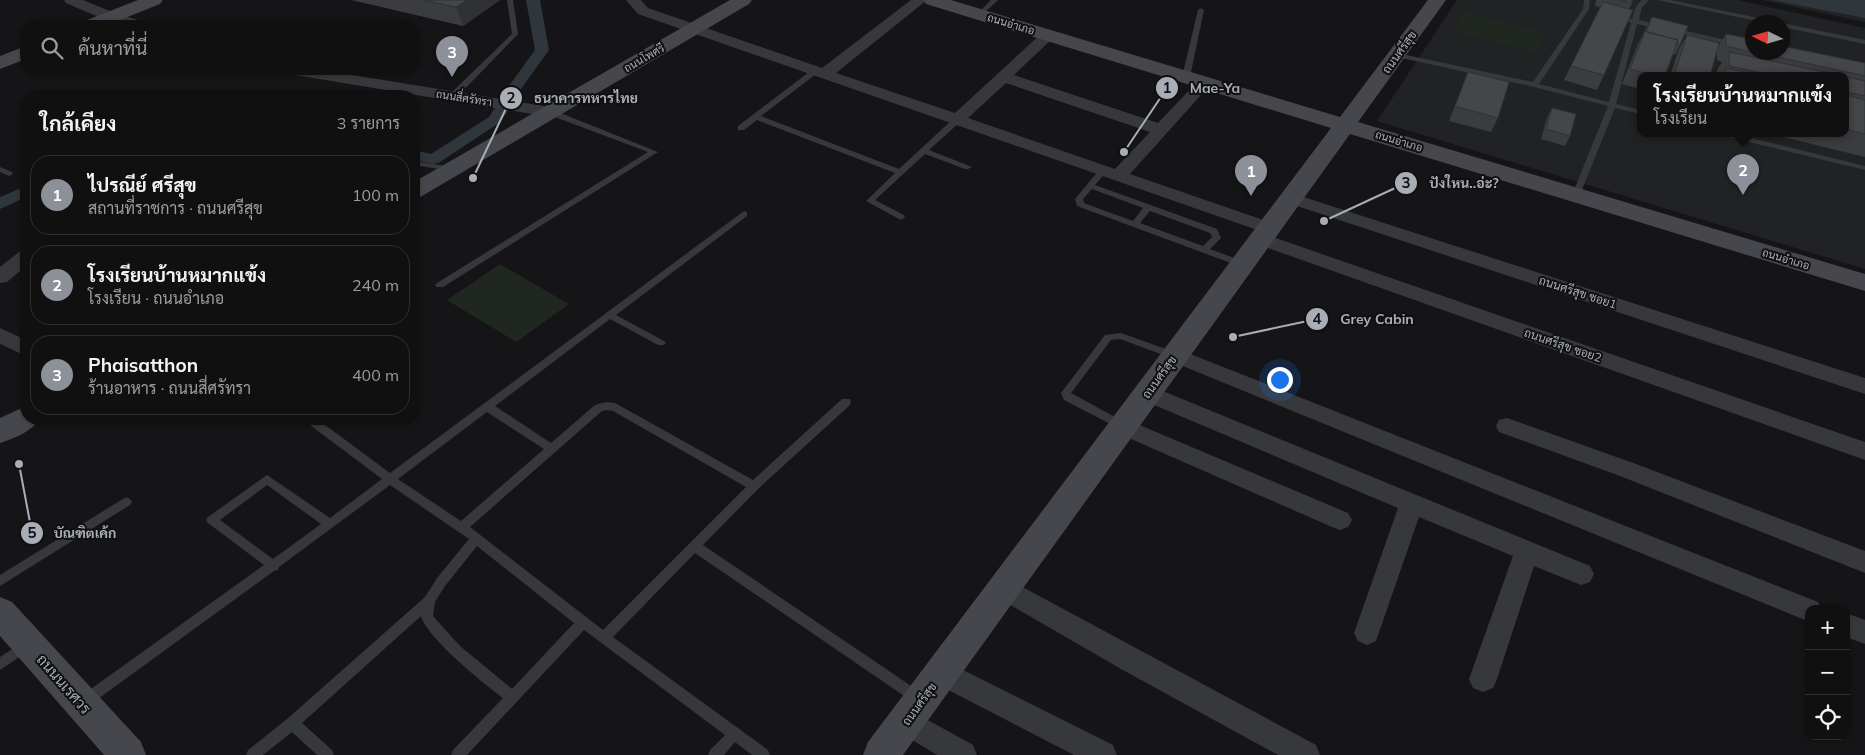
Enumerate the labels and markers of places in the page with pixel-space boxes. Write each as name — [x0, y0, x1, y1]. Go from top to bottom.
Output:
pin: 3 — [436, 36, 468, 77]
callout: Mae-Ya — [1155, 74, 1250, 103]
callout: ธนาคารทหารไทย — [499, 84, 648, 113]
pin: 2 — [1727, 154, 1759, 195]
pin: 1 — [1235, 155, 1267, 196]
callout: ปังใหน..อ่ะ? — [1394, 169, 1508, 198]
callout: Grey Cabin — [1305, 305, 1423, 334]
callout: บัณฑิตเค้ก — [19, 519, 127, 548]

